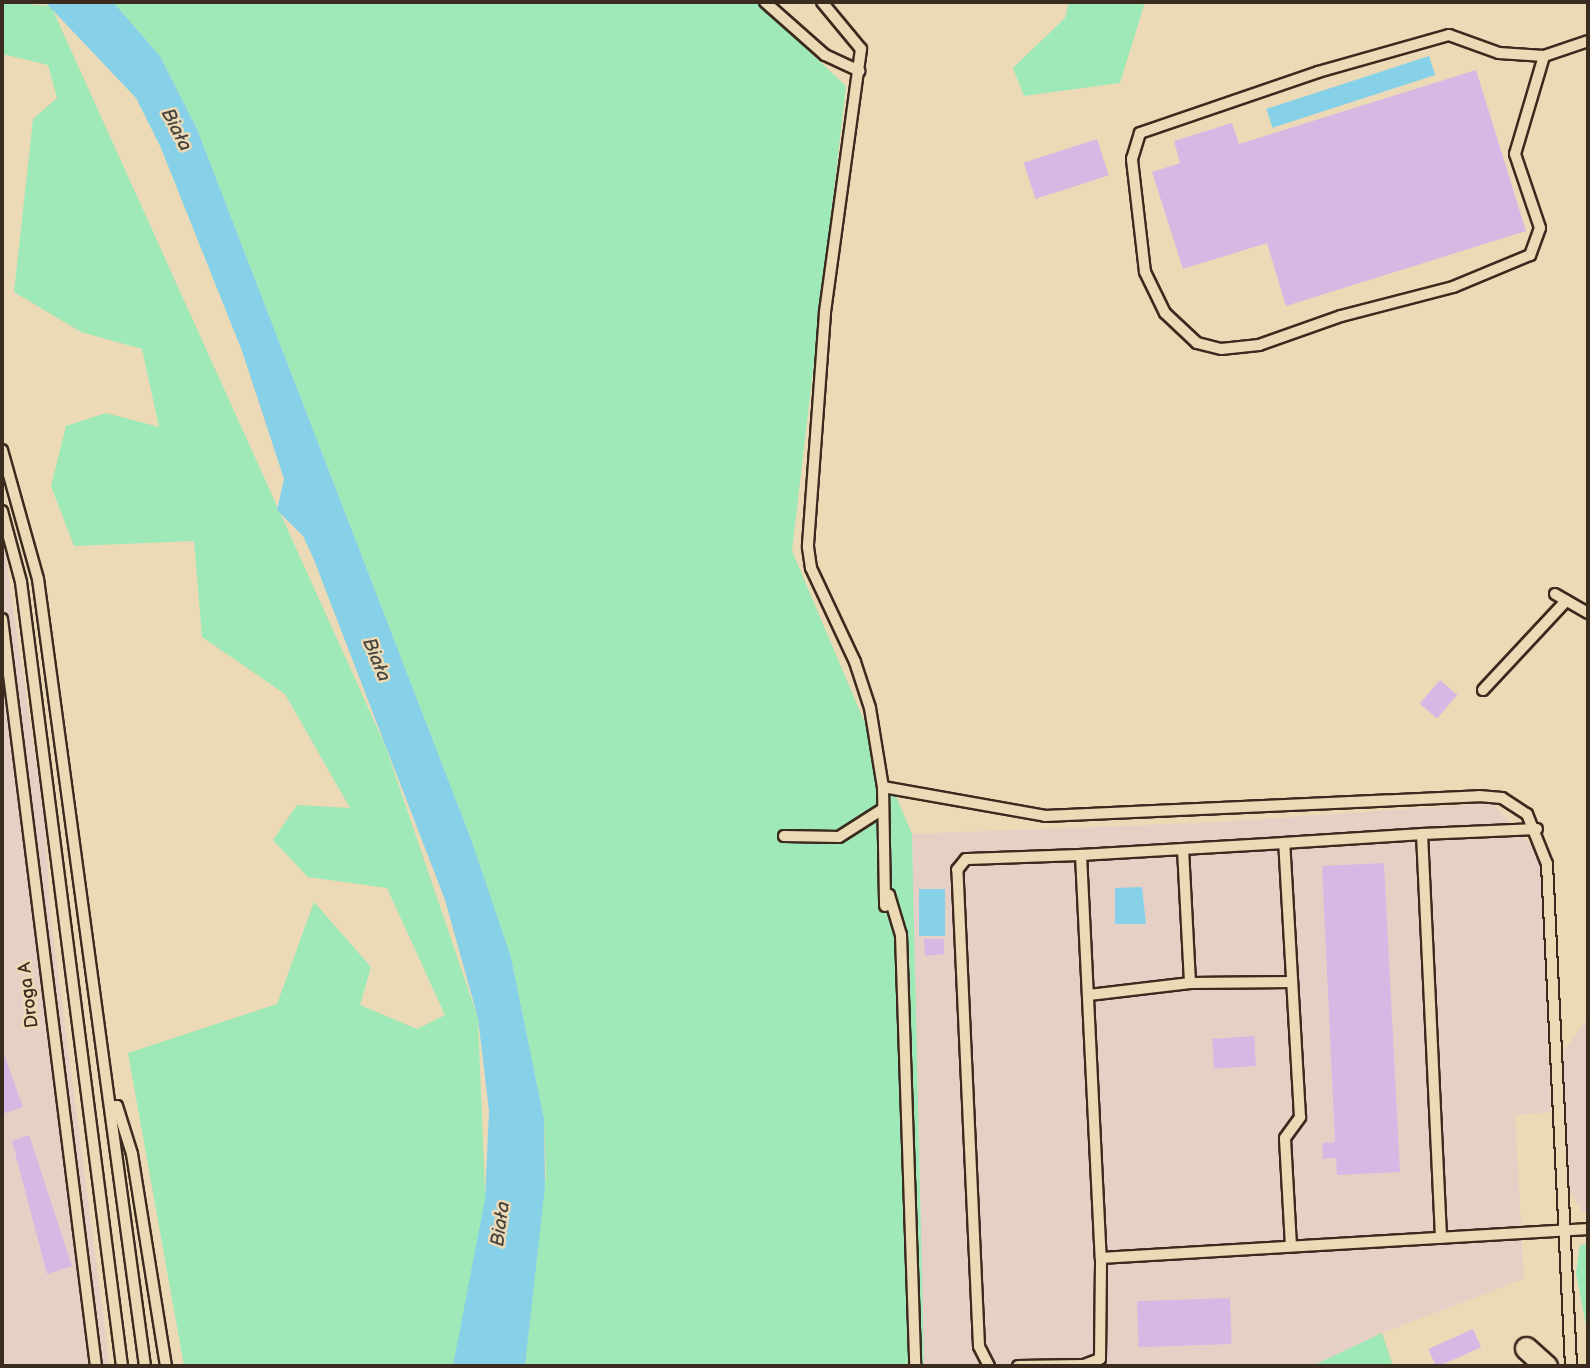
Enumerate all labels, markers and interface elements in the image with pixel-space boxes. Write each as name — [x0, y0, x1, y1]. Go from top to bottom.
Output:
water label: Biała — [156, 105, 196, 155]
water label: Biała — [357, 635, 395, 685]
street label: Droga A — [14, 961, 44, 1029]
water label: Biała — [487, 1200, 515, 1248]

